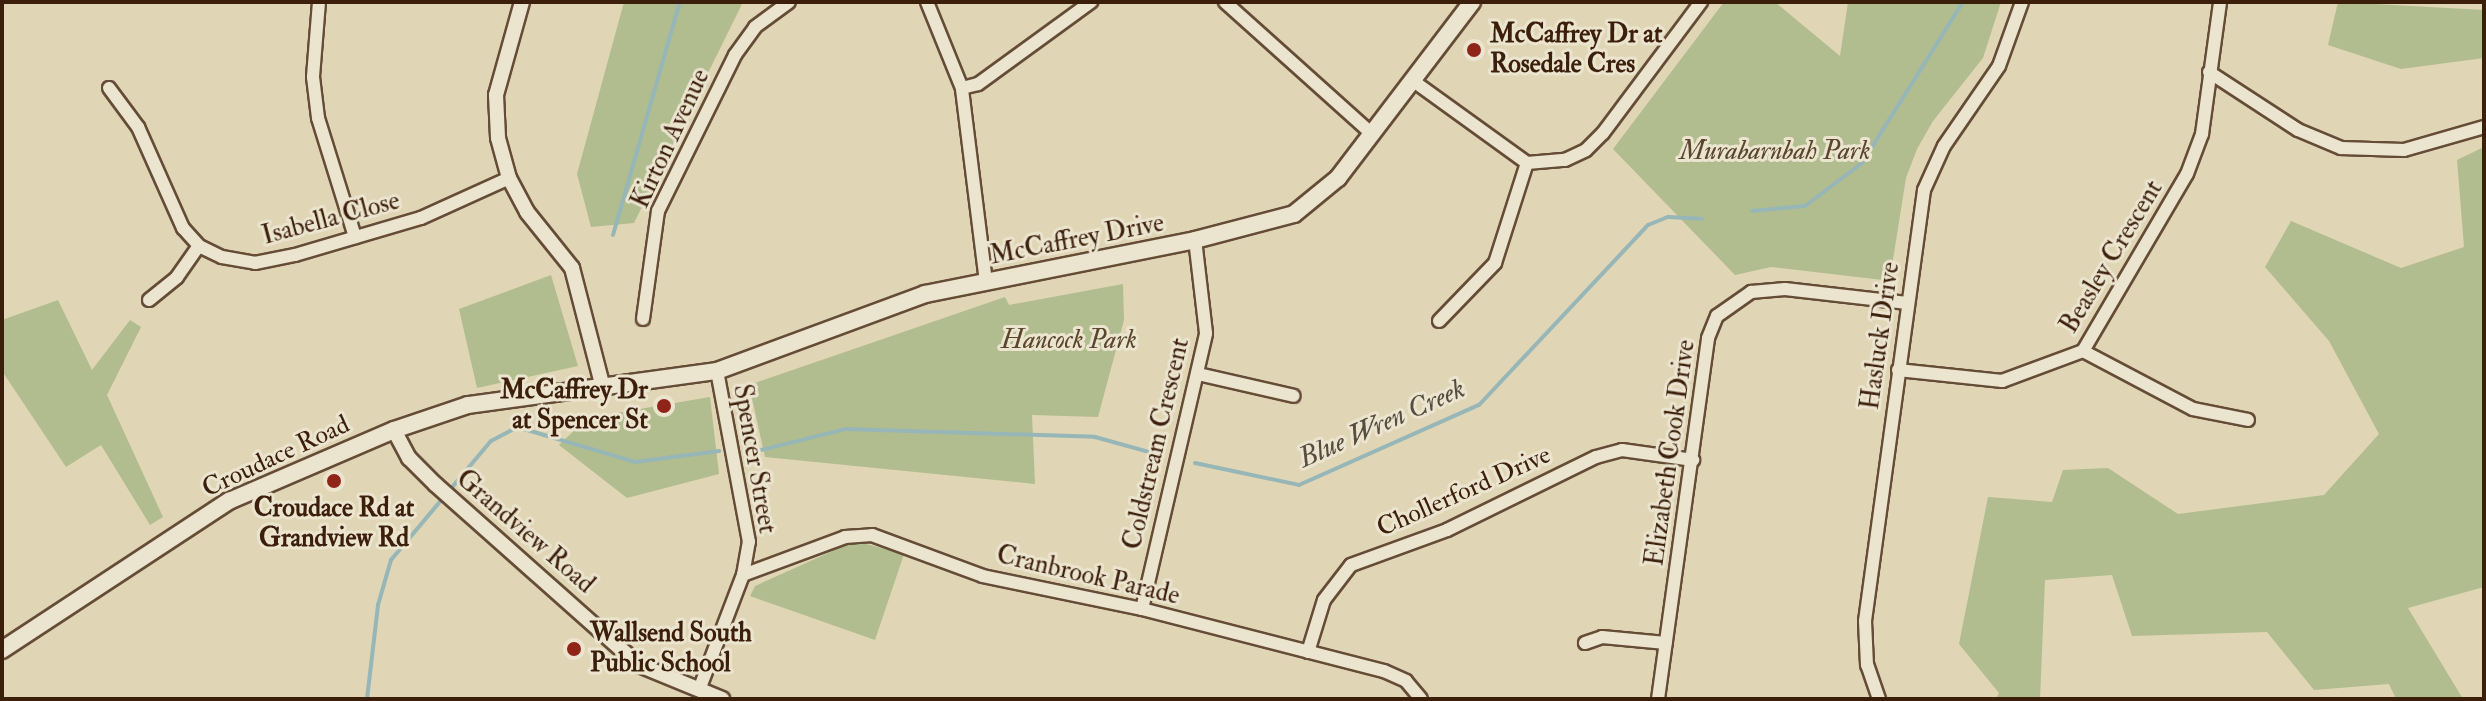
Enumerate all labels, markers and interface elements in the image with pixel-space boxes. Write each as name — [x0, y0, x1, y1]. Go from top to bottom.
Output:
place label: McCaffrey Dr at Rosedale Cres — [1490, 19, 1662, 80]
marker: McCaffrey Dr at Rosedale Cres — [1465, 41, 1483, 59]
street label: Kirton Avenue — [625, 65, 717, 213]
park label: Murabarnbah Park — [1679, 136, 1871, 168]
street label: Beasley Crescent — [2054, 175, 2170, 339]
street label: Isabella Close — [259, 186, 403, 252]
street label: McCaffrey Drive — [987, 208, 1167, 272]
street label: Hasluck Drive — [1855, 260, 1907, 412]
park label: Hancock Park — [1001, 325, 1137, 357]
street label: Coldstream Crescent — [1117, 335, 1197, 553]
street label: Elizabeth Cook Drive — [1640, 338, 1702, 568]
water label: Blue Wren Creek — [1294, 372, 1470, 476]
place label: McCaffrey Dr at Spencer St — [500, 375, 648, 436]
street label: Spencer Street — [726, 382, 782, 536]
marker: McCaffrey Dr at Spencer St — [655, 397, 673, 415]
street label: Croudace Road — [197, 409, 355, 505]
street label: Chollerford Drive — [1372, 440, 1556, 544]
street label: Grandview Road — [449, 463, 601, 601]
marker: Croudace Rd at Grandview Rd — [325, 472, 343, 490]
place label: Croudace Rd at Grandview Rd — [254, 493, 414, 554]
street label: Cranbrook Parade — [993, 540, 1183, 612]
place label: Wallsend South Public School — [590, 618, 752, 680]
marker: Wallsend South Public School — [565, 640, 583, 658]

